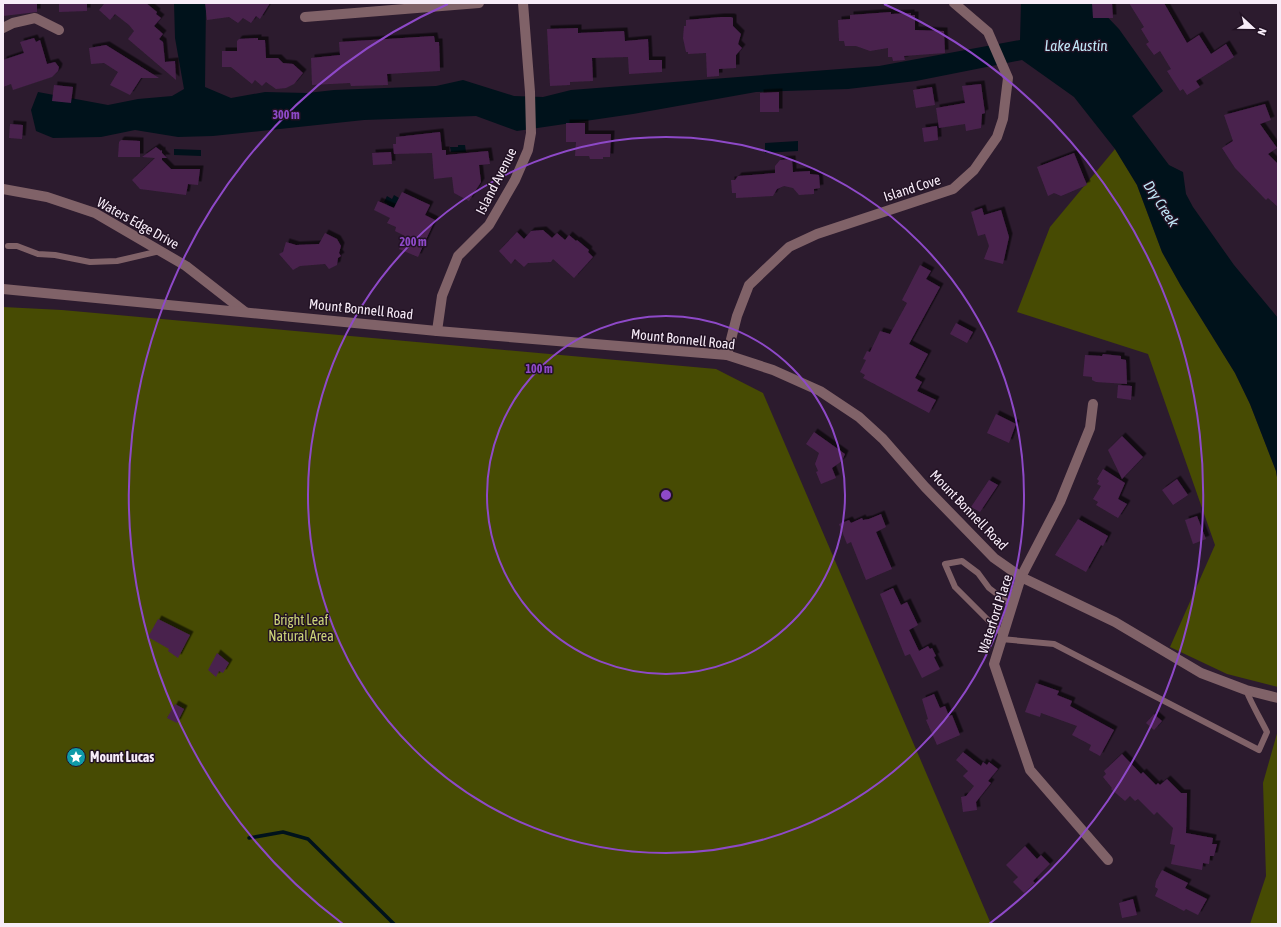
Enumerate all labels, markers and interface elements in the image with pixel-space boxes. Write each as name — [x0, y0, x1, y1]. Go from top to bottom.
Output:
north arrow — [1233, 8, 1273, 48]
text: N — [1255, 26, 1269, 37]
water label: Lake Austin — [1045, 37, 1107, 54]
text: 300 m — [272, 108, 300, 122]
street label: Island Avenue — [472, 145, 520, 217]
street label: Island Cove — [882, 171, 942, 205]
water label: Dry Creek — [1140, 177, 1183, 230]
street label: Waters Edge Drive — [94, 194, 182, 252]
text: 200 m — [399, 235, 427, 249]
street label: Mount Bonnell Road — [308, 296, 414, 322]
street label: Mount Bonnell Road — [630, 326, 736, 352]
text: 100 m — [525, 362, 553, 376]
street label: Mount Bonnell Road — [927, 467, 1011, 553]
centre of rings — [659, 488, 673, 502]
street label: Waterford Place — [975, 572, 1015, 656]
park label: Bright Leaf Natural Area — [268, 612, 334, 644]
place icon: Mount Lucas — [65, 746, 87, 768]
place label: Mount Lucas — [90, 749, 154, 765]

